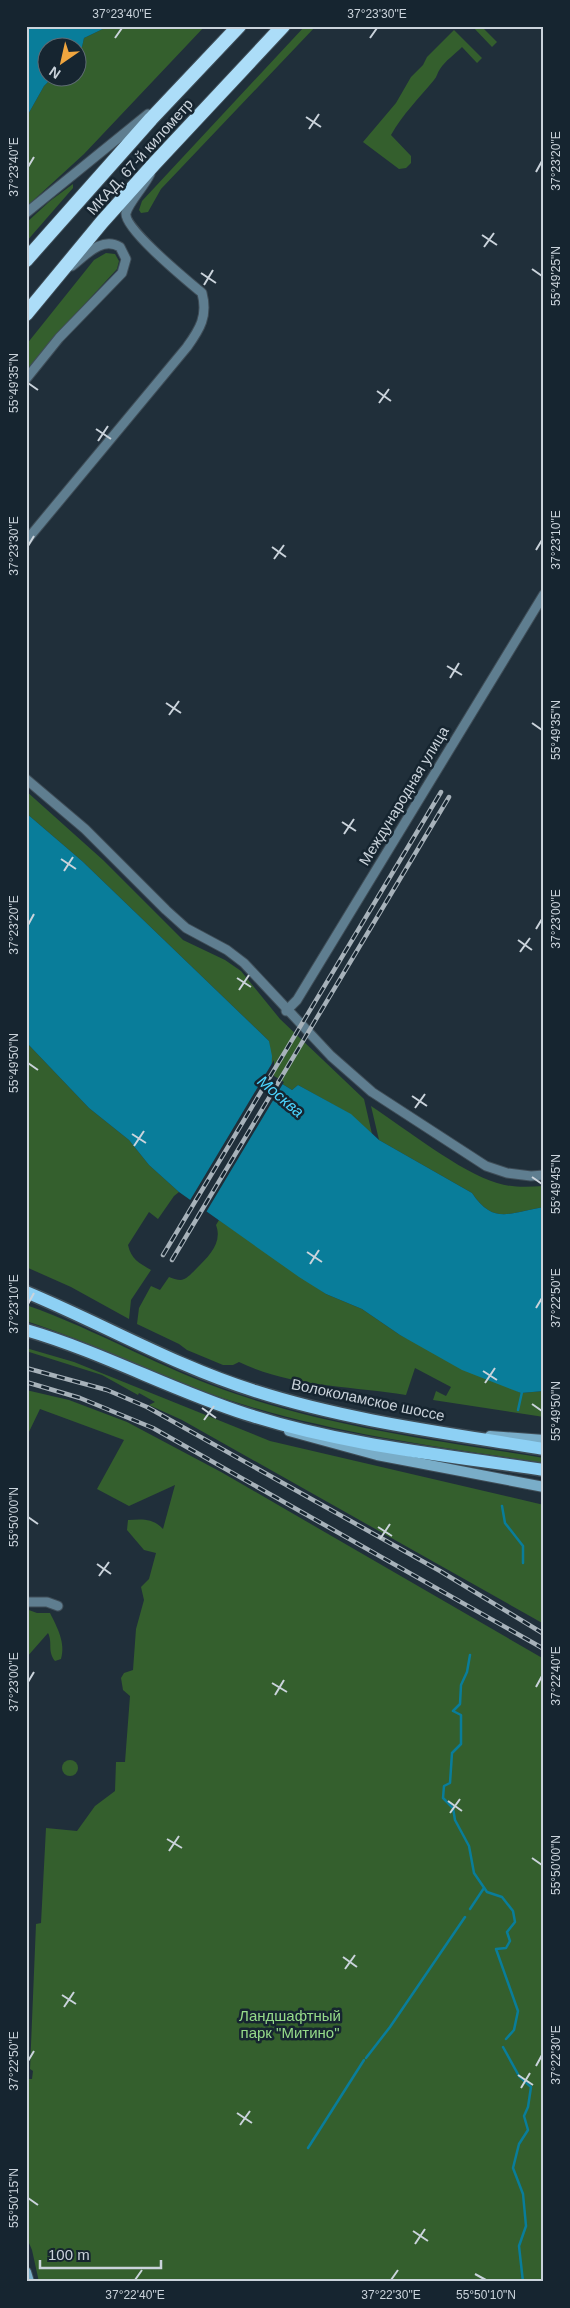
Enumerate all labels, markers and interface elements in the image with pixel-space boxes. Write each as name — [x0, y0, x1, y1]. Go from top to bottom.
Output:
text: 37°23'40"E — [92, 7, 152, 21]
text: 37°23'30"E — [347, 7, 407, 21]
north arrow — [38, 38, 88, 88]
text: N — [46, 63, 63, 82]
street label: МКАД, 67-й километр — [83, 95, 196, 218]
text: 37°23'20"E — [549, 131, 563, 191]
text: 37°23'40"E — [7, 137, 21, 197]
text: 55°49'25"N — [549, 246, 563, 306]
text: 55°49'35"N — [7, 353, 21, 413]
text: 37°23'10"E — [549, 510, 563, 570]
text: 37°23'30"E — [7, 516, 21, 576]
text: 55°49'35"N — [549, 700, 563, 760]
street label: Международная улица — [355, 723, 452, 868]
text: 37°23'00"E — [549, 889, 563, 949]
text: 37°23'20"E — [7, 895, 21, 955]
text: 55°49'50"N — [7, 1033, 21, 1093]
water label: Москва — [254, 1072, 307, 1121]
text: 55°49'45"N — [549, 1154, 563, 1214]
text: 37°22'50"E — [549, 1268, 563, 1328]
text: 37°23'10"E — [7, 1274, 21, 1334]
street label: Волоколамское шоссе — [290, 1375, 446, 1424]
text: 55°49'50"N — [549, 1381, 563, 1441]
text: 55°50'00"N — [7, 1487, 21, 1547]
text: 37°22'40"E — [549, 1646, 563, 1706]
text: 37°23'00"E — [7, 1652, 21, 1712]
text: 55°50'00"N — [549, 1835, 563, 1895]
park label: Ландшафтный парк "Митино" — [239, 2007, 341, 2041]
text: 37°22'30"E — [549, 2025, 563, 2085]
text: 37°22'50"E — [7, 2031, 21, 2091]
text: 55°50'15"N — [7, 2168, 21, 2228]
scale bar — [40, 2238, 161, 2270]
text: 100 m — [48, 2246, 90, 2263]
text: 37°22'40"E — [105, 2288, 165, 2302]
text: 37°22'30"E — [361, 2288, 421, 2302]
text: 55°50'10"N — [456, 2288, 516, 2302]

